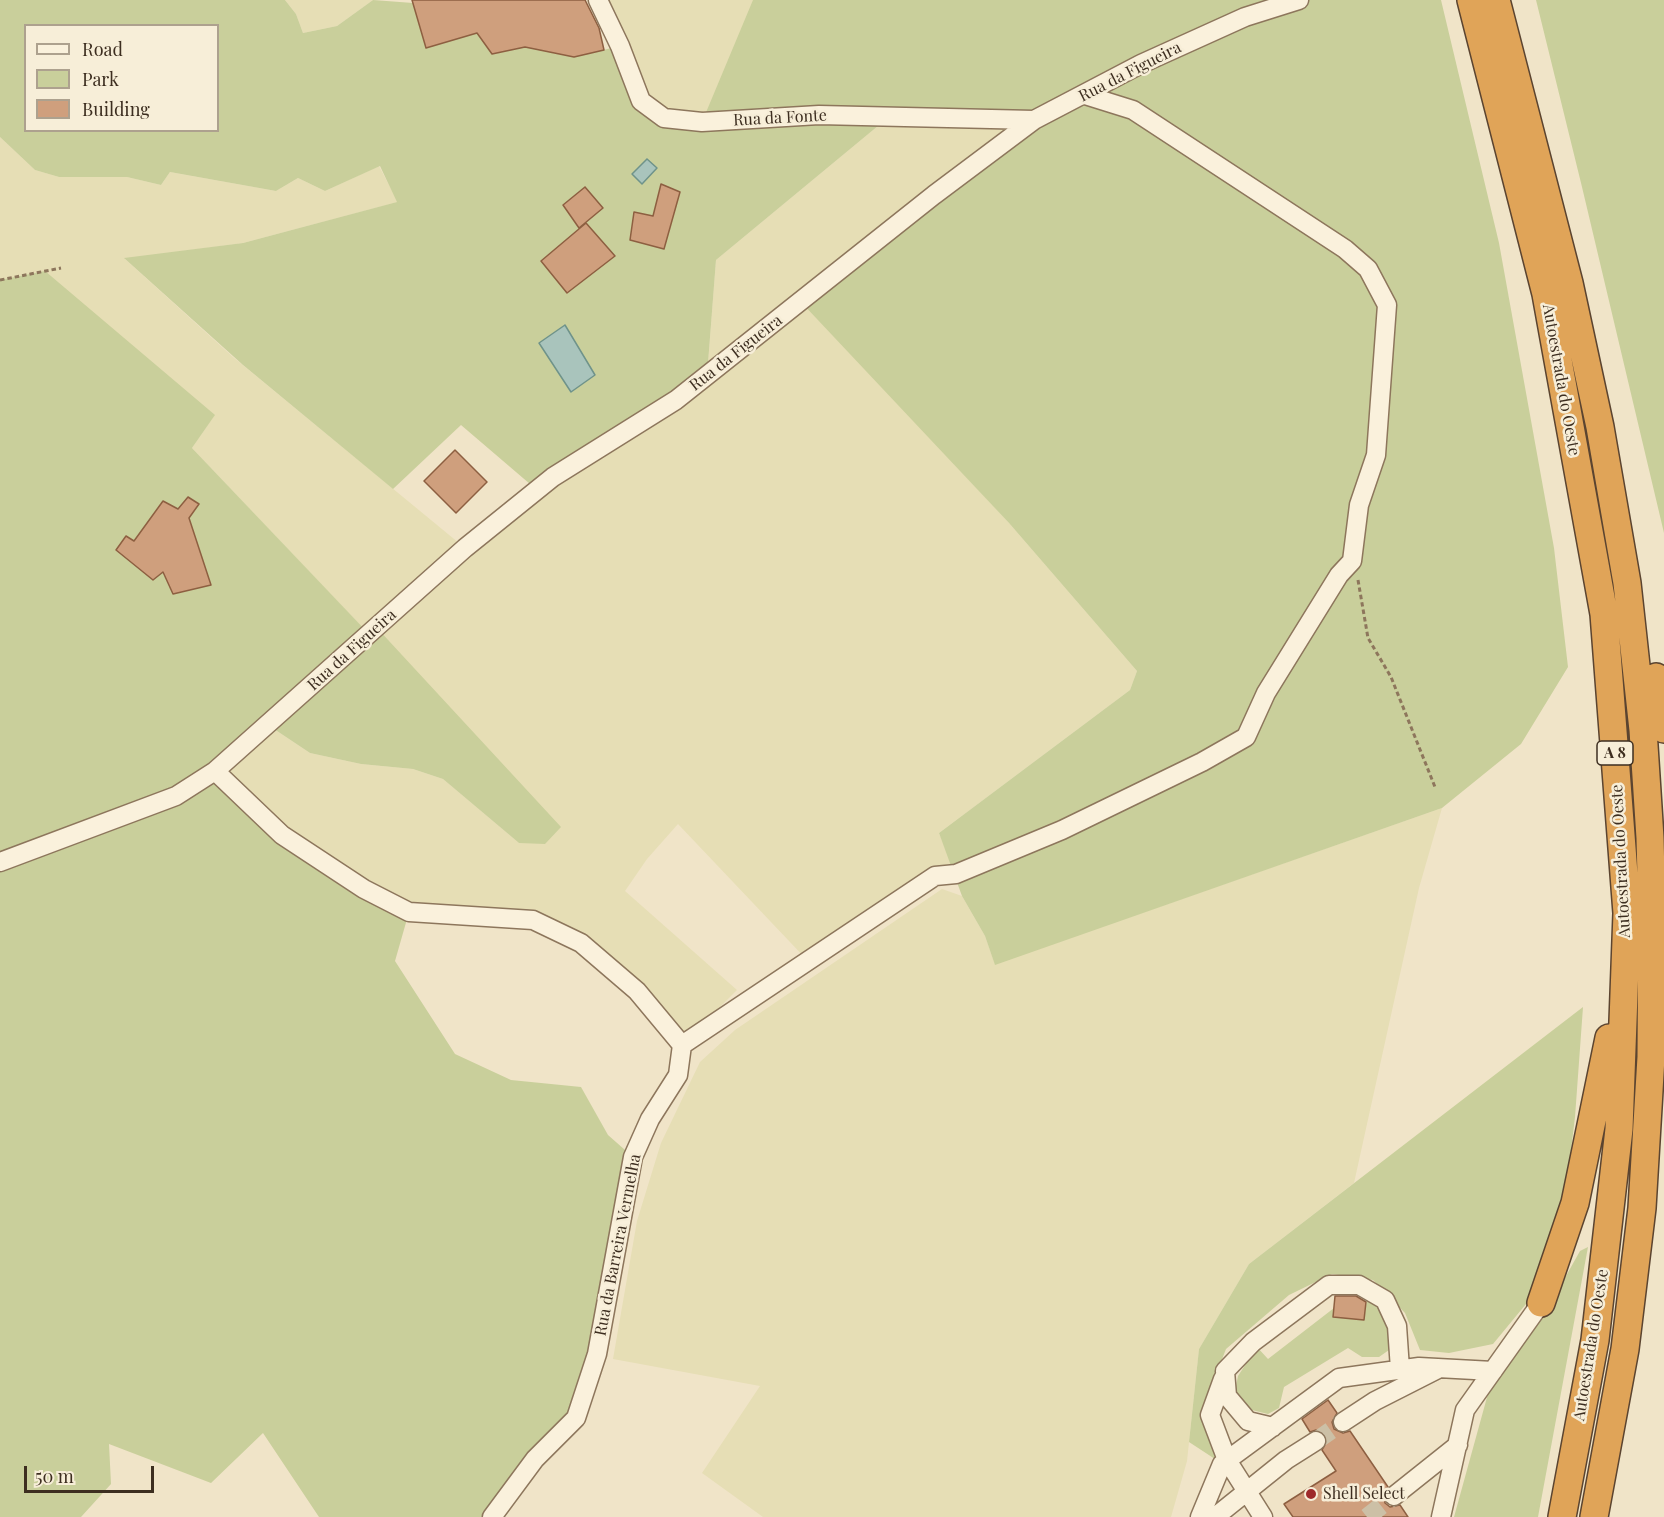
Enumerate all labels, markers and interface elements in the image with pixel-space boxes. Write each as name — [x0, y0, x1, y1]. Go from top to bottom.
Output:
legend — [24, 24, 219, 132]
text: Road — [82, 37, 123, 61]
street label: Rua da Figueira — [1076, 38, 1184, 106]
text: Park — [82, 67, 119, 91]
text: Building — [82, 97, 150, 121]
street label: Rua da Fonte — [733, 106, 827, 130]
street label: Autoestrada do Oeste — [1538, 303, 1584, 457]
street label: Rua da Figueira — [686, 311, 786, 395]
street label: Rua da Figueira — [304, 605, 400, 695]
road number: A 8 — [1597, 741, 1633, 765]
street label: Autoestrada do Oeste — [1607, 784, 1635, 938]
street label: Rua da Barreira Vermelha — [591, 1152, 645, 1338]
street label: Autoestrada do Oeste — [1570, 1268, 1612, 1422]
scale bar — [27, 1454, 158, 1492]
text: 50 m — [35, 1464, 74, 1488]
place label: Shell Select — [1323, 1484, 1405, 1504]
marker: Shell Select — [1304, 1487, 1318, 1501]

